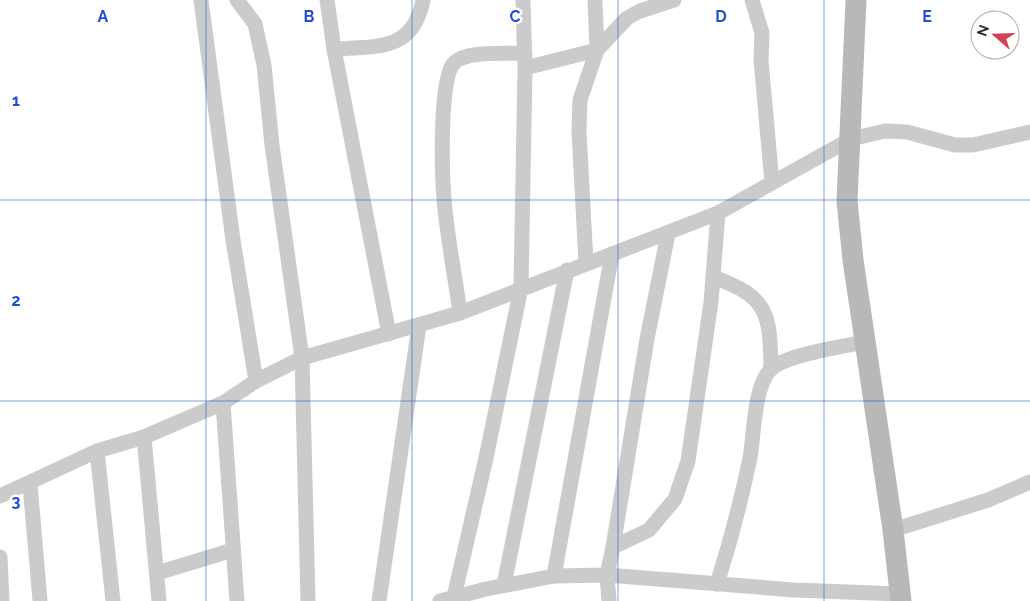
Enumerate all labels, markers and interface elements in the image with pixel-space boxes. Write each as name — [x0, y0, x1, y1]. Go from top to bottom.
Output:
text: A — [98, 7, 109, 26]
text: B — [304, 7, 315, 26]
text: C — [510, 7, 521, 26]
text: D — [715, 7, 727, 26]
text: E — [922, 7, 932, 26]
north arrow — [970, 10, 1020, 60]
text: N — [973, 23, 992, 38]
text: 1 — [12, 91, 20, 110]
text: 2 — [11, 291, 21, 310]
text: 3 — [12, 492, 21, 511]

